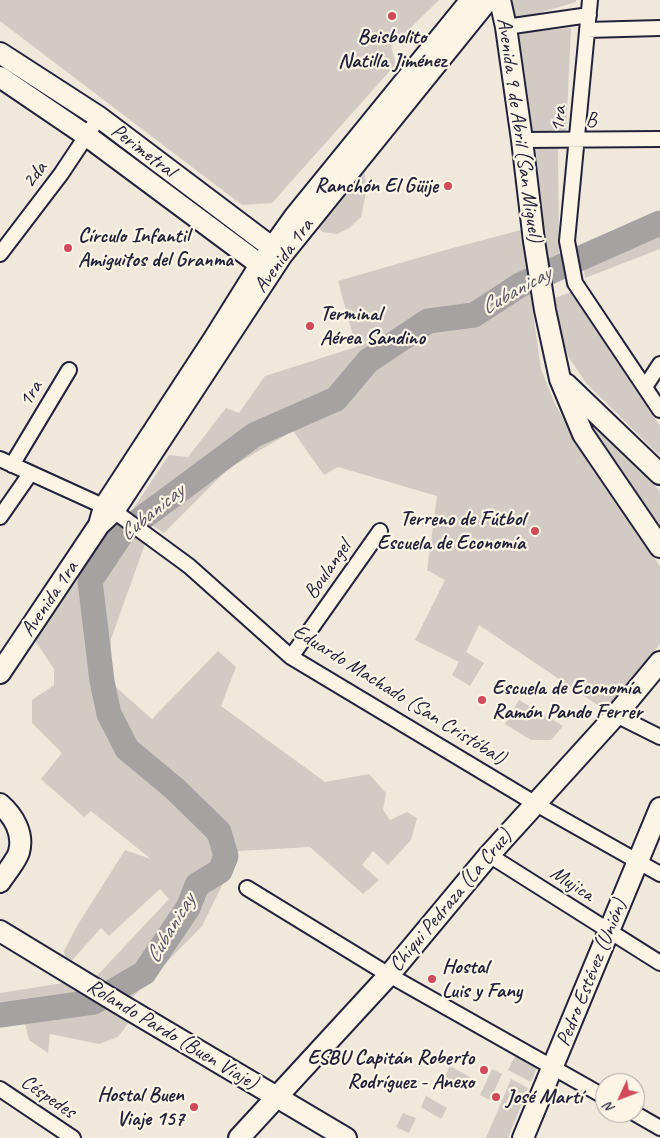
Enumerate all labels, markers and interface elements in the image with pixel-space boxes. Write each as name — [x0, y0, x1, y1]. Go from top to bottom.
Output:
marker: Beisbolito Natilla Jiménez — [386, 10, 398, 22]
street label: Avenida 9 de Abril (San Miguel) — [491, 16, 547, 244]
place label: Beisbolito Natilla Jiménez — [338, 24, 446, 74]
street label: 1ra — [545, 105, 573, 133]
street label: B — [586, 107, 596, 133]
street label: Perimetral — [106, 119, 180, 183]
street label: 2da — [17, 157, 53, 193]
place label: Ranchón El Güije — [315, 173, 438, 199]
marker: Ranchón El Güije — [442, 180, 454, 192]
street label: Avenida 1ra — [249, 214, 319, 298]
place label: Círculo Infantil Amiguitos del Granma — [78, 223, 233, 273]
marker: Círculo Infantil Amiguitos del Granma — [62, 242, 74, 254]
water label: Cubanicay — [477, 261, 555, 321]
place label: Terminal Aérea Sandino — [320, 301, 425, 351]
marker: Terminal Aérea Sandino — [304, 320, 316, 332]
street label: 1ra — [13, 376, 49, 412]
water label: Cubanicay — [114, 479, 190, 547]
place label: Terreno de Fútbol Escuela de Economía — [377, 506, 525, 556]
marker: Terreno de Fútbol Escuela de Economía — [529, 525, 541, 537]
street label: Boulangel — [299, 536, 357, 604]
street label: Avenida 1ra — [16, 556, 84, 642]
street label: Eduardo Machado (San Cristóbal) — [288, 619, 510, 771]
place label: Escuela de Economía Ramón Pando Ferrer — [492, 675, 642, 725]
marker: Escuela de Economía Ramón Pando Ferrer — [476, 694, 488, 706]
street label: Chiqui Pedraza (La Cruz) — [384, 825, 518, 977]
street label: Mujica — [545, 861, 599, 907]
water label: Cubanicay — [140, 890, 202, 968]
street label: Pedro Estévez (Unión) — [551, 896, 633, 1050]
place label: Hostal Luis y Fany — [442, 954, 522, 1004]
marker: Hostal Luis y Fany — [426, 973, 438, 985]
street label: Rolando Pardo (Buen Viaje) — [82, 974, 262, 1096]
place label: ESBU Capitán Roberto Rodríguez - Anexo — [308, 1045, 474, 1095]
marker: ESBU Capitán Roberto Rodríguez - Anexo — [478, 1064, 490, 1076]
street label: Céspedes — [16, 1070, 80, 1124]
north arrow — [595, 1073, 645, 1123]
place label: Hostal Buen Viaje 157 — [97, 1082, 184, 1132]
place label: José Martí — [506, 1084, 582, 1110]
marker: José Martí — [490, 1091, 502, 1103]
text: N — [600, 1099, 619, 1117]
marker: Hostal Buen Viaje 157 — [188, 1101, 200, 1113]

